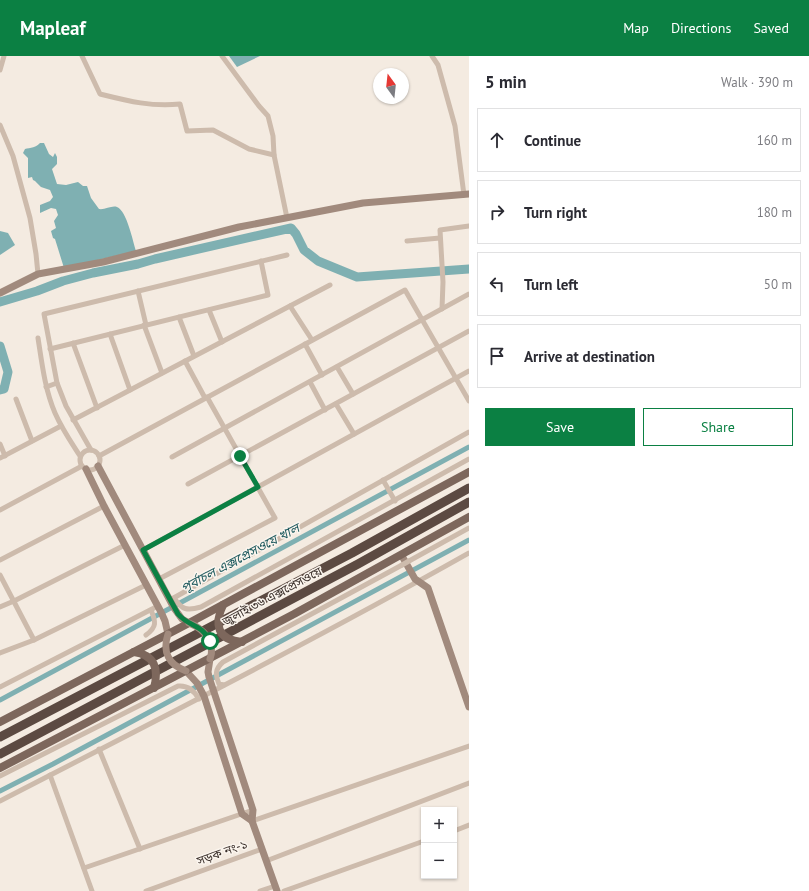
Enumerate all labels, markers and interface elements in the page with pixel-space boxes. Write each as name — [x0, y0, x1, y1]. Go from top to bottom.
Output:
text: Mapleaf — [20, 16, 86, 40]
text: Map — [623, 19, 649, 37]
text: Directions — [671, 19, 731, 37]
text: Saved — [753, 19, 789, 37]
north arrow — [373, 68, 409, 104]
text: 5 min — [485, 71, 526, 93]
text: Walk · 390 m — [721, 74, 793, 91]
icon: ahead — [486, 129, 508, 151]
text: Continue — [524, 131, 581, 150]
text: 160 m — [757, 132, 792, 149]
icon: right — [486, 201, 508, 223]
text: Turn right — [524, 203, 587, 222]
text: 180 m — [757, 204, 792, 221]
icon: left — [486, 273, 508, 295]
text: Turn left — [524, 275, 578, 294]
text: 50 m — [764, 276, 792, 293]
icon: arrive — [486, 345, 508, 367]
text: Arrive at destination — [524, 347, 655, 366]
button: Save — [485, 408, 635, 446]
button: Share — [643, 408, 793, 446]
route end — [231, 447, 249, 465]
water label: পূর্বাচল এক্সপ্রেসওয়ে খাল — [178, 518, 304, 596]
street label: জুলাই ৩৬ এক্সপ্রেসওয়ে — [219, 563, 325, 629]
route start — [201, 632, 219, 650]
map controls — [421, 807, 457, 879]
button: + — [421, 807, 457, 843]
street label: সড়ক নং-১ — [194, 836, 249, 868]
button: − — [421, 843, 457, 879]

